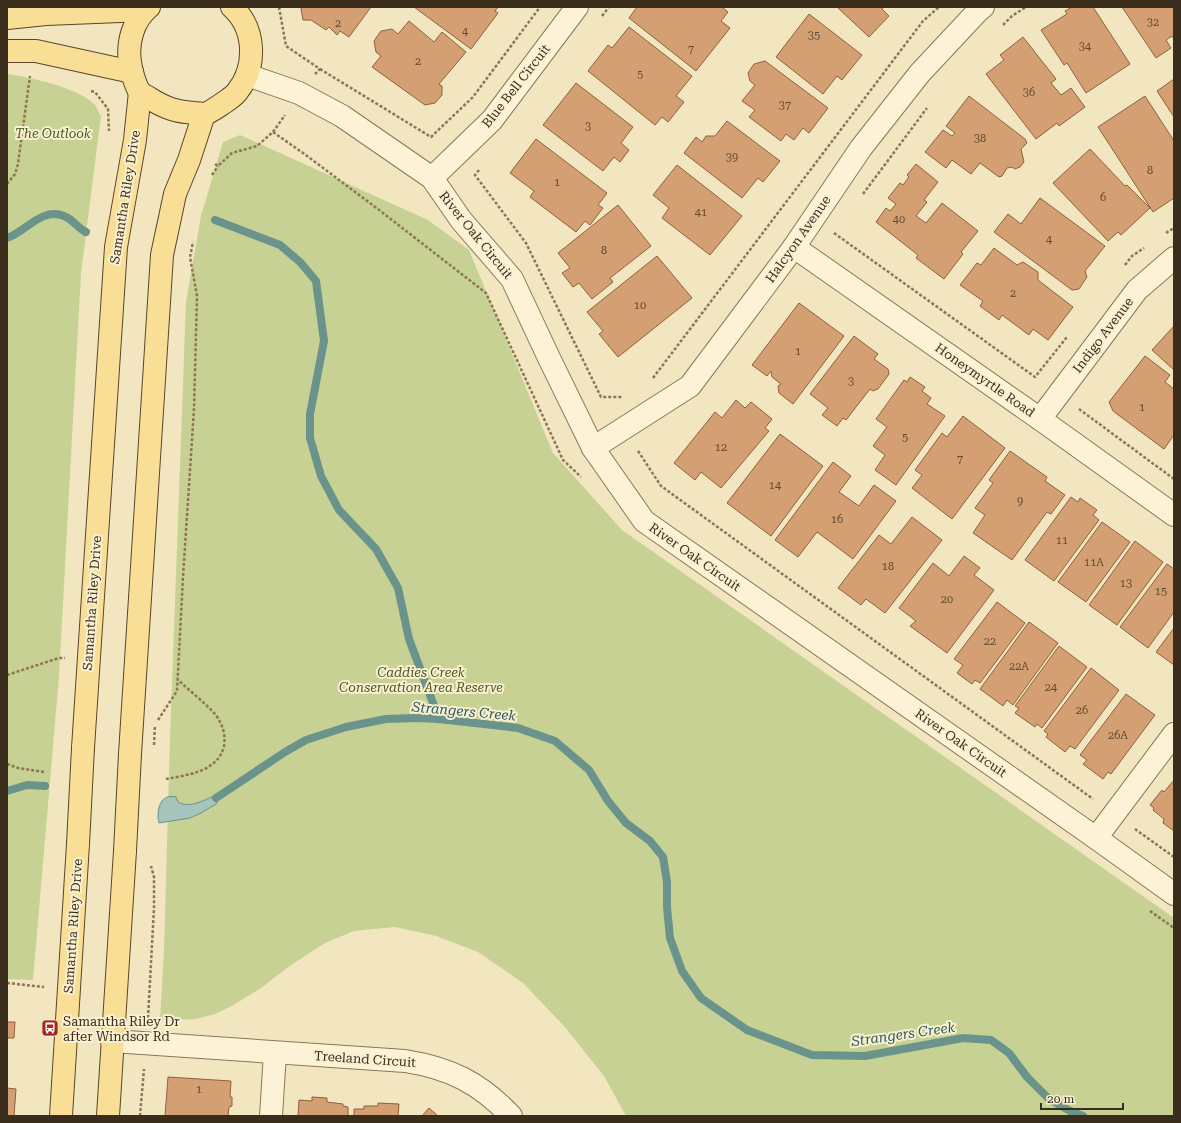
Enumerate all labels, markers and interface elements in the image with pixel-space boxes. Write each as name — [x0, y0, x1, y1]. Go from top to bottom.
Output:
house number: 32 — [1147, 16, 1159, 29]
house number: 2 — [335, 17, 341, 30]
house number: 4 — [462, 25, 469, 38]
house number: 35 — [808, 29, 820, 42]
house number: 34 — [1079, 40, 1092, 53]
street label: Blue Bell Circuit — [479, 41, 553, 131]
house number: 7 — [688, 43, 694, 56]
house number: 2 — [415, 55, 421, 68]
house number: 5 — [637, 68, 643, 81]
house number: 36 — [1023, 86, 1035, 99]
house number: 37 — [779, 99, 791, 112]
house number: 3 — [585, 120, 591, 133]
park label: The Outlook — [15, 126, 92, 141]
street label: Samantha Riley Drive — [107, 129, 143, 265]
house number: 38 — [974, 132, 986, 145]
house number: 39 — [726, 151, 738, 164]
house number: 8 — [1147, 164, 1153, 177]
house number: 1 — [554, 176, 560, 189]
street label: River Oak Circuit — [436, 188, 516, 282]
house number: 6 — [1100, 191, 1106, 204]
street label: Halcyon Avenue — [762, 193, 834, 285]
house number: 41 — [695, 206, 707, 219]
house number: 40 — [893, 213, 905, 226]
house number: 4 — [1046, 233, 1053, 246]
house number: 8 — [601, 244, 607, 257]
house number: 2 — [1010, 287, 1016, 300]
street label: Indigo Avenue — [1070, 294, 1136, 376]
house number: 10 — [634, 299, 646, 312]
street label: Honeymyrtle Road — [932, 340, 1038, 420]
house number: 1 — [795, 345, 801, 358]
house number: 3 — [848, 375, 854, 388]
house number: 1 — [1139, 401, 1145, 414]
house number: 5 — [902, 431, 908, 444]
house number: 12 — [715, 441, 727, 454]
house number: 7 — [957, 453, 963, 466]
house number: 14 — [769, 479, 782, 492]
house number: 9 — [1017, 495, 1023, 508]
house number: 16 — [831, 513, 843, 526]
street label: River Oak Circuit — [646, 520, 744, 594]
house number: 11 — [1056, 534, 1068, 547]
street label: Samantha Riley Drive — [80, 535, 104, 671]
house number: 11A — [1084, 556, 1104, 569]
house number: 18 — [882, 560, 894, 573]
house number: 13 — [1120, 577, 1132, 590]
house number: 15 — [1155, 585, 1167, 598]
house number: 20 — [941, 593, 953, 606]
house number: 22 — [984, 635, 996, 648]
house number: 22A — [1009, 660, 1029, 673]
park label: Caddies Creek Conservation Area Reserve — [339, 665, 503, 695]
house number: 24 — [1045, 681, 1058, 694]
water label: Strangers Creek — [410, 698, 517, 724]
house number: 26 — [1076, 704, 1088, 717]
street label: River Oak Circuit — [912, 706, 1010, 780]
house number: 26A — [1108, 729, 1128, 742]
street label: Samantha Riley Drive — [61, 858, 85, 994]
place label: Samantha Riley Dr after Windsor Rd — [63, 1014, 180, 1044]
bus stop icon: Samantha Riley Dr after Windsor Rd — [40, 1018, 60, 1038]
water label: Strangers Creek — [849, 1019, 956, 1049]
street label: Treeland Circuit — [313, 1048, 417, 1070]
house number: 1 — [196, 1083, 202, 1096]
scale bar — [1041, 1085, 1123, 1111]
text: 20 m — [1047, 1092, 1074, 1106]

